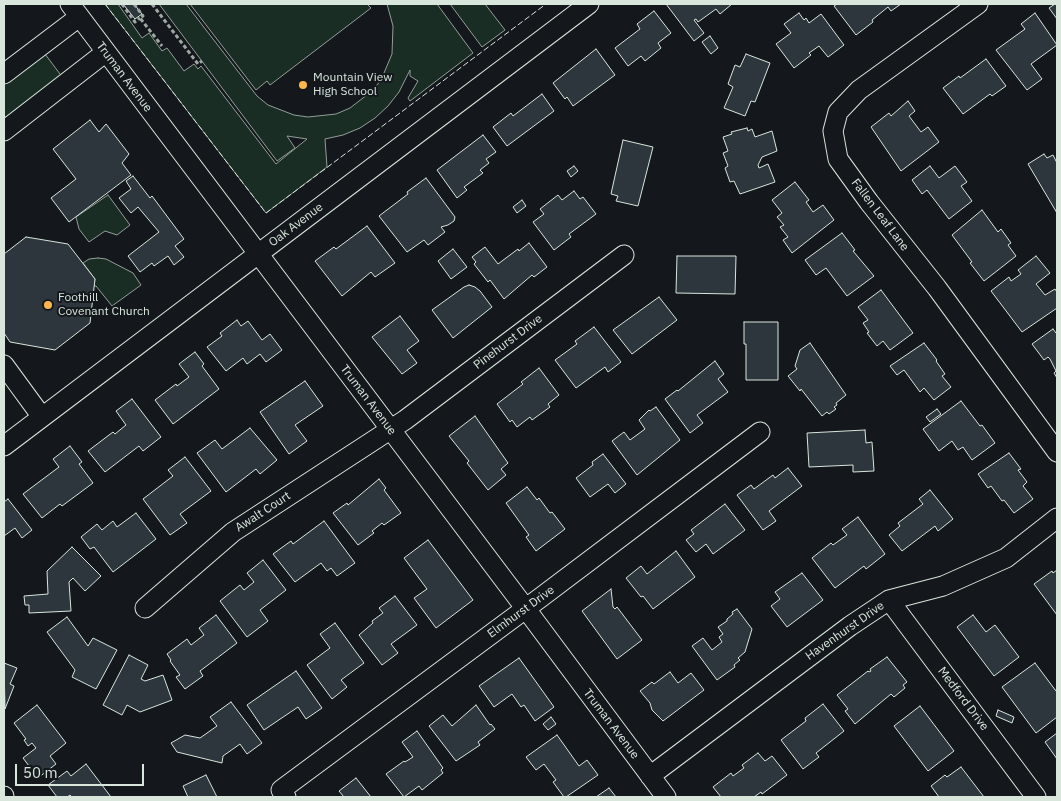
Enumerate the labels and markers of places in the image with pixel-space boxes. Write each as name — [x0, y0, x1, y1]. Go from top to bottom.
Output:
place label: Mountain View High School — [313, 71, 392, 99]
marker: Mountain View High School — [297, 79, 309, 91]
place label: Foothill Covenant Church — [58, 291, 150, 319]
marker: Foothill Covenant Church — [42, 299, 54, 311]

